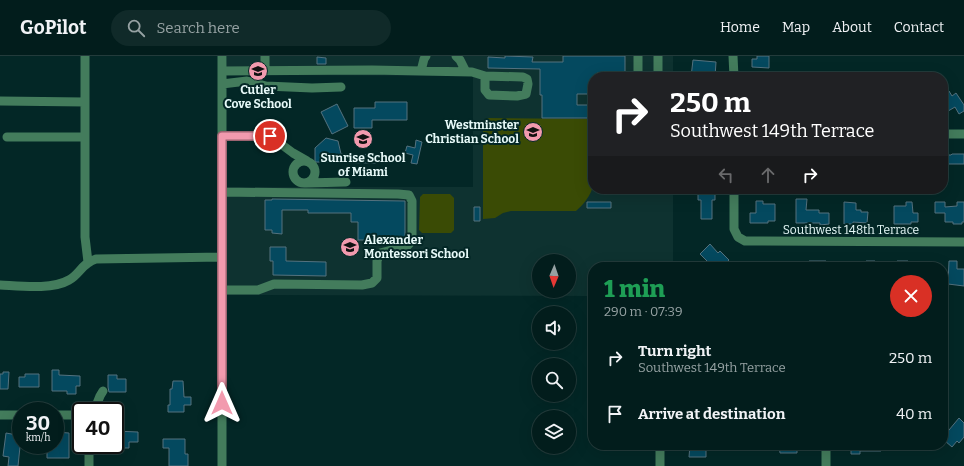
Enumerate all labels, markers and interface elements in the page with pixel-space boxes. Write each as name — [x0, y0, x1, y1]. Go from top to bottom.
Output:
search box — [111, 10, 391, 46]
text: GoPilot — [20, 16, 87, 39]
icon: search — [125, 17, 147, 39]
text: Search here — [157, 19, 240, 37]
text: Home — [720, 19, 760, 36]
text: Map — [782, 19, 810, 36]
text: About — [832, 19, 872, 36]
text: Contact — [894, 19, 944, 36]
school or university icon: Cutler Cove School — [247, 60, 269, 82]
place label: Cutler Cove School — [224, 83, 292, 111]
text: 250 m — [670, 86, 751, 119]
icon: right — [604, 88, 656, 140]
place label: Westminster Christian School — [425, 118, 519, 146]
pin — [253, 119, 287, 153]
text: Southwest 149th Terrace — [670, 120, 874, 142]
school or university icon: Westminster Christian School — [522, 121, 544, 143]
icon: arrive — [259, 125, 281, 147]
school or university icon: Sunrise School of Miami — [352, 128, 374, 150]
place label: Sunrise School of Miami — [321, 151, 406, 179]
icon: left — [715, 164, 737, 186]
icon: ahead — [757, 164, 779, 186]
icon: right — [799, 164, 821, 186]
street label: Southwest 148th Terrace — [783, 223, 919, 237]
place label: Alexander Montessori School — [364, 233, 469, 261]
school or university icon: Alexander Montessori School — [339, 236, 361, 258]
north arrow — [532, 254, 576, 298]
map controls — [532, 254, 576, 454]
text: 1 min — [604, 275, 665, 303]
button: close — [890, 275, 932, 317]
text: 290 m · 07:39 — [604, 304, 683, 319]
button: sound — [532, 306, 576, 350]
text: Turn right — [638, 342, 711, 360]
icon: right — [604, 347, 626, 369]
text: 250 m — [889, 349, 932, 367]
button: search — [532, 358, 576, 402]
text: Southwest 149th Terrace — [638, 360, 786, 375]
position arrow — [201, 382, 243, 424]
speed limit sign: 40 — [72, 402, 124, 454]
icon: arrive — [604, 403, 626, 425]
text: Arrive at destination — [638, 405, 785, 423]
text: 40 m — [896, 405, 932, 423]
button: layers — [532, 410, 576, 454]
text: 30 — [26, 411, 50, 435]
text: km/h — [26, 432, 50, 444]

